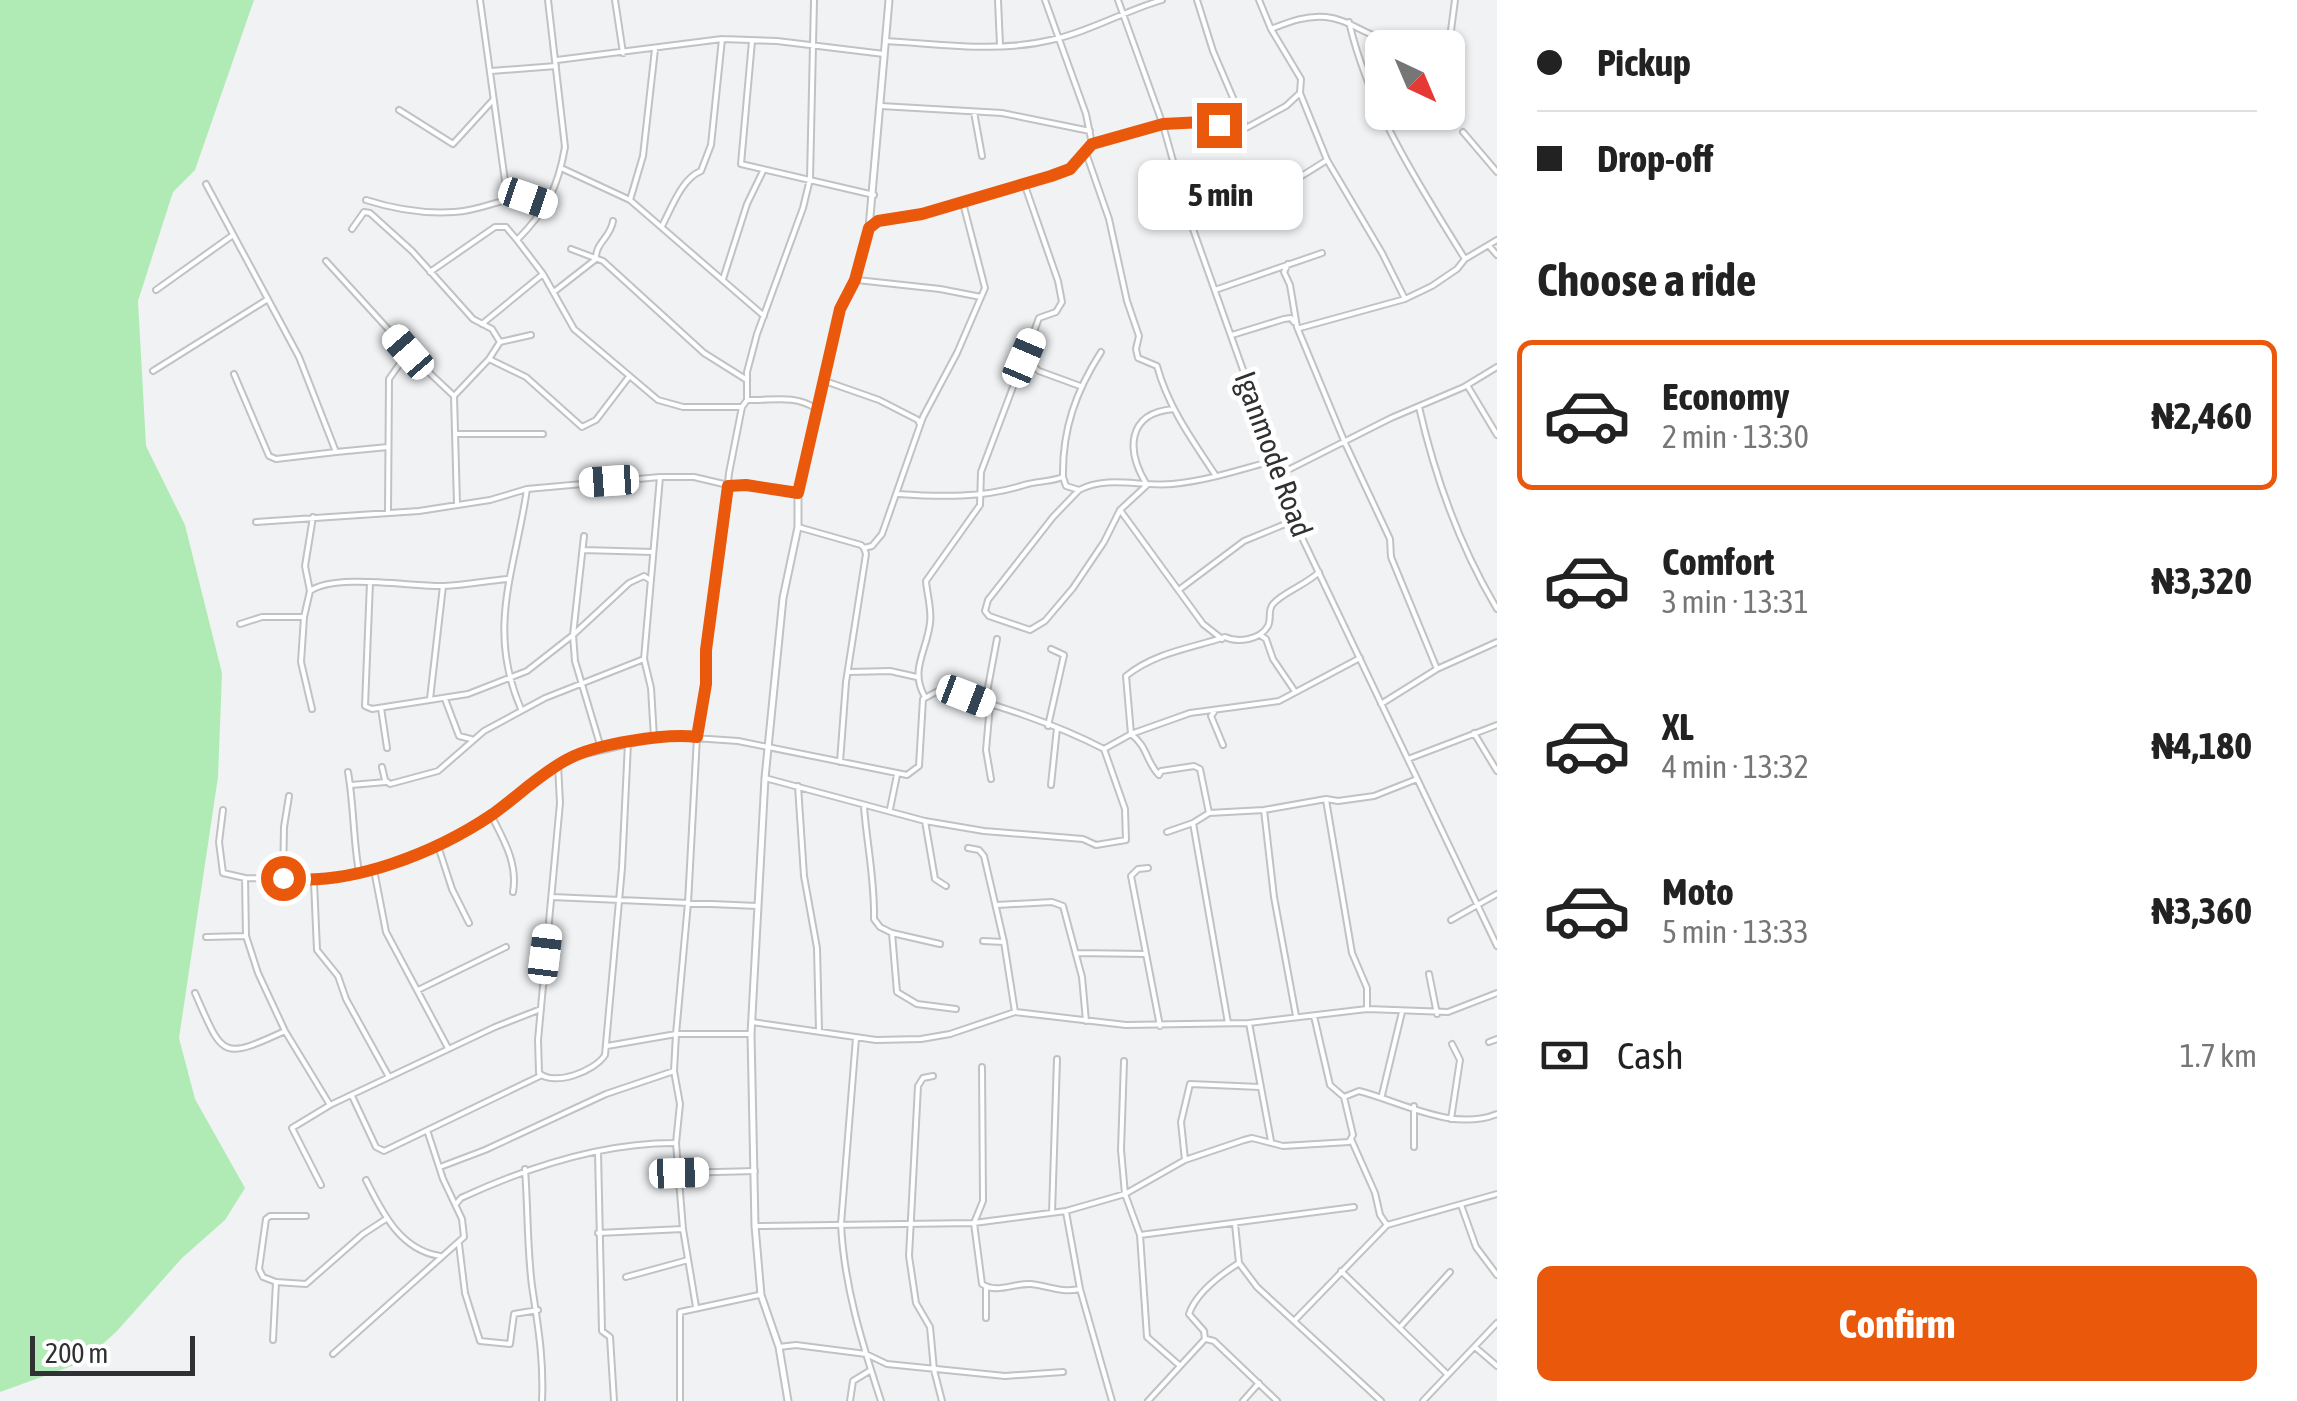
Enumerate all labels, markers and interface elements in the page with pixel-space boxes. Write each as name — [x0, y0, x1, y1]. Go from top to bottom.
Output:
north arrow — [1365, 30, 1465, 130]
map controls — [1365, 30, 1465, 130]
text: Pickup — [1597, 41, 1691, 84]
route end — [1197, 103, 1242, 148]
text: Drop-off — [1597, 137, 1713, 180]
callout: 5 min — [1136, 160, 1302, 230]
car — [495, 174, 561, 222]
text: 5 min — [1188, 176, 1253, 213]
text: Choose a ride — [1537, 254, 1756, 306]
car — [377, 320, 439, 384]
car — [998, 325, 1050, 391]
street label: Iganmode Road — [1228, 367, 1320, 541]
icon: car — [1542, 370, 1632, 460]
text: Economy — [1662, 375, 1789, 418]
text: ₦2,460 — [2151, 394, 2252, 437]
text: 2 min · 13:30 — [1662, 418, 1809, 455]
car — [578, 464, 640, 498]
icon: car — [1542, 535, 1632, 625]
text: Comfort — [1662, 540, 1774, 583]
text: ₦3,320 — [2151, 559, 2252, 602]
text: 3 min · 13:31 — [1662, 583, 1809, 620]
car — [933, 671, 999, 721]
icon: car — [1542, 700, 1632, 790]
text: XL — [1662, 705, 1694, 748]
text: ₦4,180 — [2151, 724, 2252, 767]
text: 4 min · 13:32 — [1662, 748, 1809, 785]
route start — [261, 856, 306, 901]
icon: car — [1542, 865, 1632, 955]
text: Moto — [1662, 870, 1734, 913]
text: ₦3,360 — [2151, 889, 2252, 932]
text: 5 min · 13:33 — [1662, 913, 1809, 950]
car — [526, 922, 564, 986]
icon: cash — [1537, 1028, 1592, 1083]
text: Cash — [1617, 1034, 1684, 1077]
text: 1.7 km — [2180, 1037, 2257, 1074]
car — [648, 1157, 710, 1189]
button: Confirm — [1537, 1266, 2257, 1381]
scale bar — [30, 1331, 195, 1376]
text: 200 m — [45, 1337, 108, 1369]

